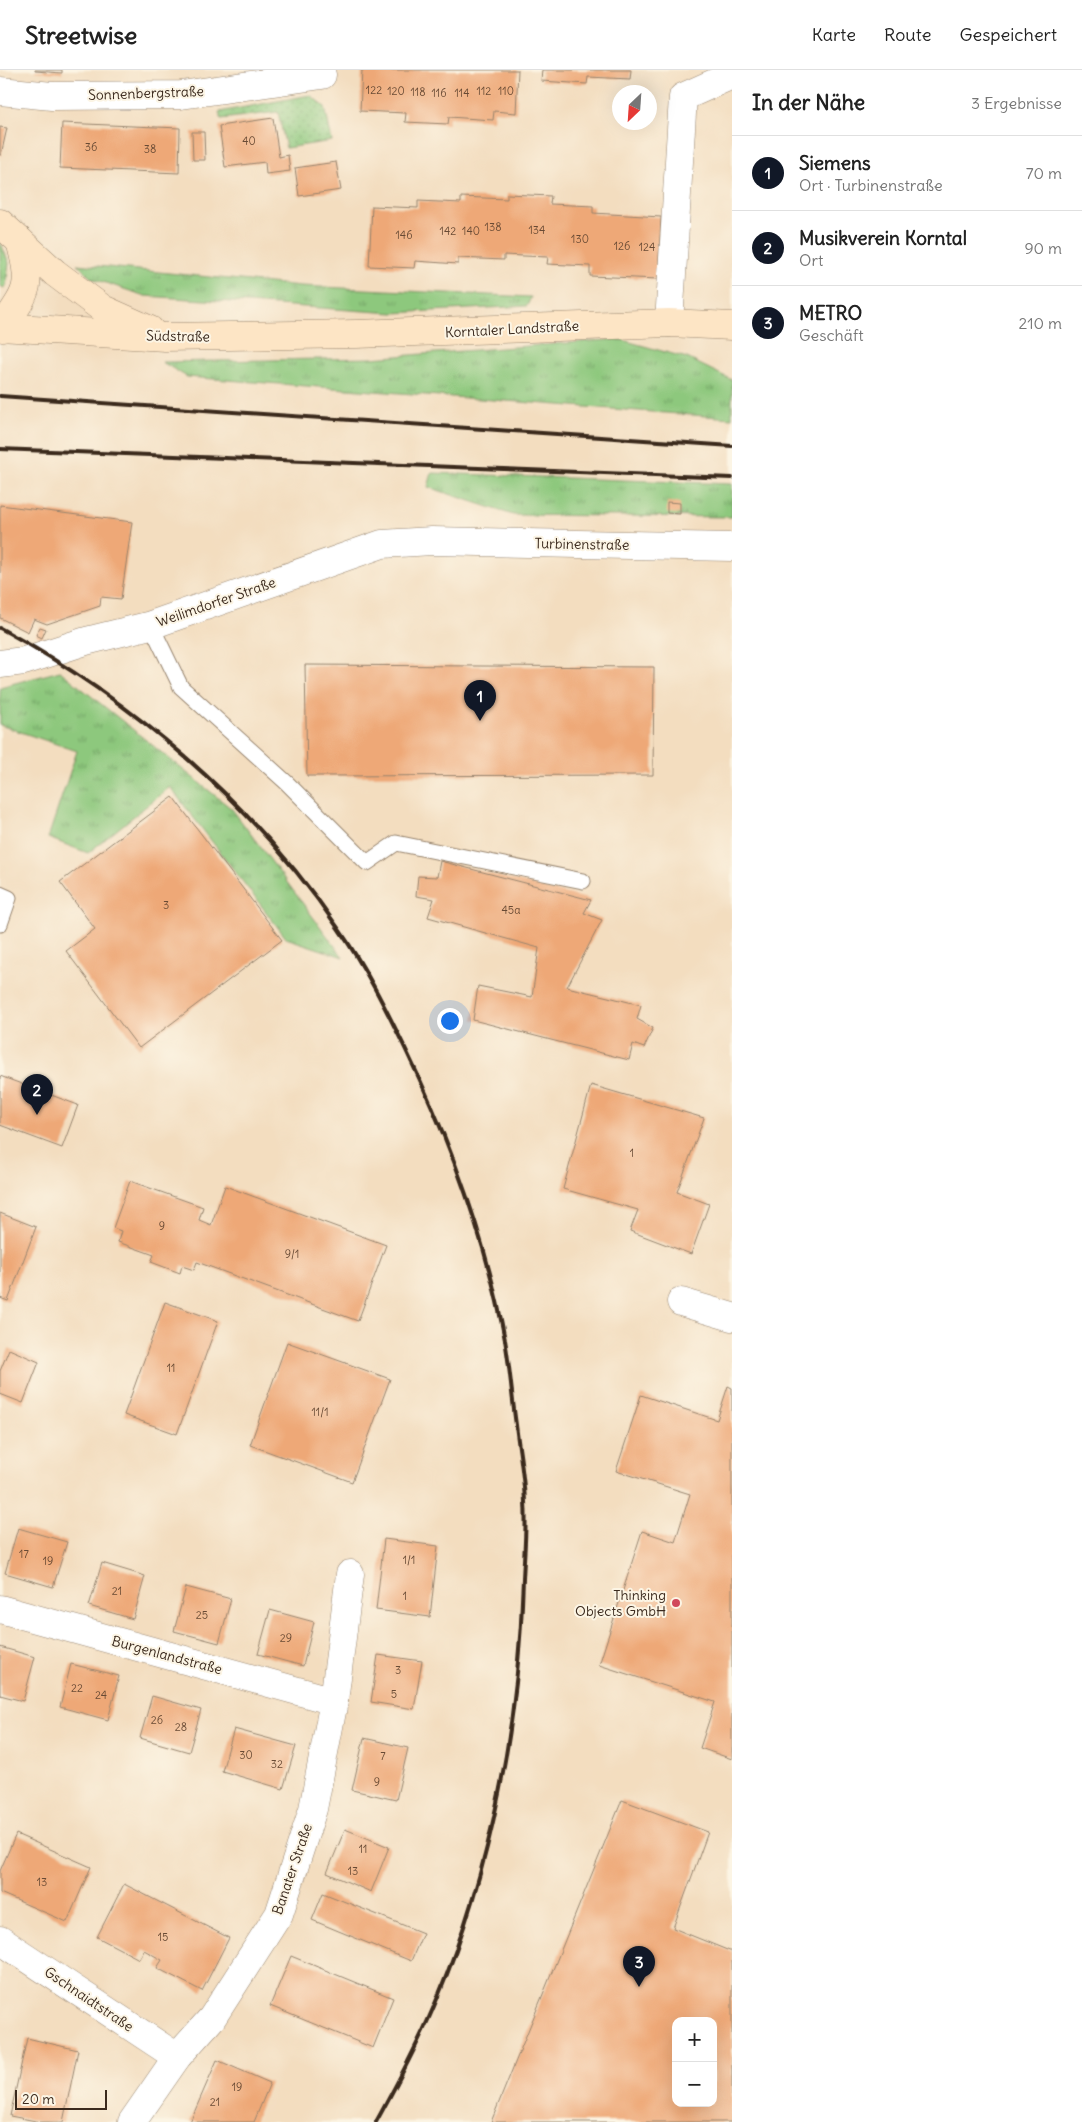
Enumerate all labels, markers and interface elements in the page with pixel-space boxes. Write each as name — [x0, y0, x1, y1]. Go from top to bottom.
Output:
text: Streetwise — [25, 20, 137, 50]
text: Karte — [812, 23, 856, 46]
text: Route — [884, 23, 931, 46]
text: Gespeichert — [959, 23, 1057, 46]
street label: Sonnenbergstraße — [88, 82, 204, 104]
house number: 122 — [366, 83, 382, 97]
house number: 120 — [387, 84, 405, 98]
house number: 112 — [477, 84, 491, 98]
house number: 110 — [498, 84, 514, 98]
house number: 118 — [410, 85, 426, 99]
north arrow — [612, 85, 657, 130]
house number: 116 — [431, 86, 447, 100]
house number: 114 — [454, 86, 470, 100]
text: In der Nähe — [752, 89, 865, 116]
text: 3 Ergebnisse — [971, 93, 1062, 113]
house number: 40 — [242, 134, 256, 148]
house number: 36 — [85, 140, 97, 154]
house number: 38 — [144, 142, 156, 156]
text: Siemens — [799, 151, 871, 175]
text: 1 — [765, 163, 771, 183]
text: 70 m — [1026, 163, 1062, 183]
text: Ort · Turbinenstraße — [799, 175, 943, 195]
house number: 138 — [485, 220, 501, 234]
house number: 134 — [529, 223, 545, 237]
house number: 142 — [440, 224, 456, 238]
house number: 140 — [462, 224, 480, 238]
text: Musikverein Korntal — [799, 226, 967, 250]
house number: 146 — [395, 228, 413, 242]
house number: 130 — [571, 232, 589, 246]
text: 2 — [764, 238, 772, 258]
text: 90 m — [1024, 238, 1062, 258]
house number: 126 — [614, 239, 630, 253]
house number: 124 — [639, 240, 655, 254]
text: Ort — [799, 250, 823, 270]
text: METRO — [799, 301, 862, 325]
text: 3 — [763, 313, 773, 333]
text: 210 m — [1019, 313, 1062, 333]
street label: Korntaler Landstraße — [445, 317, 579, 341]
text: Geschäft — [799, 325, 864, 345]
street label: Südstraße — [146, 326, 210, 346]
street label: Turbinenstraße — [535, 534, 629, 554]
street label: Weilimdorfer Straße — [154, 573, 278, 631]
pin: 1 — [464, 680, 496, 721]
house number: 3 — [163, 898, 169, 912]
house number: 45a — [502, 903, 520, 917]
your location — [437, 1008, 463, 1034]
pin: 2 — [21, 1074, 53, 1115]
house number: 1 — [630, 1146, 634, 1160]
house number: 9 — [159, 1219, 165, 1233]
house number: 9/1 — [285, 1247, 299, 1261]
house number: 11 — [167, 1361, 175, 1375]
house number: 11/1 — [311, 1405, 329, 1419]
house number: 17 — [19, 1547, 29, 1561]
house number: 1/1 — [403, 1553, 415, 1567]
house number: 19 — [43, 1554, 53, 1568]
house number: 21 — [112, 1584, 122, 1598]
place label: Thinking Objects GmbH — [575, 1586, 666, 1620]
house number: 1 — [403, 1589, 407, 1603]
marker: Thinking Objects GmbH — [670, 1597, 682, 1609]
house number: 25 — [196, 1608, 208, 1622]
house number: 29 — [280, 1631, 292, 1645]
street label: Burgenlandstraße — [110, 1632, 224, 1678]
house number: 3 — [395, 1663, 401, 1677]
house number: 22 — [71, 1681, 83, 1695]
house number: 5 — [391, 1687, 397, 1701]
house number: 24 — [95, 1688, 107, 1702]
house number: 26 — [151, 1713, 163, 1727]
house number: 28 — [175, 1720, 187, 1734]
house number: 30 — [239, 1748, 253, 1762]
house number: 7 — [380, 1749, 386, 1763]
house number: 32 — [271, 1757, 283, 1771]
house number: 9 — [374, 1775, 380, 1789]
street label: Banater Straße — [268, 1821, 316, 1917]
house number: 11 — [359, 1842, 367, 1856]
house number: 13 — [348, 1864, 358, 1878]
house number: 13 — [37, 1875, 47, 1889]
house number: 15 — [158, 1930, 168, 1944]
pin: 3 — [623, 1946, 655, 1987]
street label: Gschnaidtstraße — [41, 1963, 137, 2035]
map controls — [672, 2017, 717, 2107]
button: + — [672, 2017, 717, 2062]
button: − — [672, 2062, 717, 2107]
house number: 19 — [232, 2080, 242, 2094]
scale bar — [15, 2087, 108, 2110]
text: 20 m — [22, 2090, 55, 2108]
house number: 21 — [210, 2095, 220, 2109]

